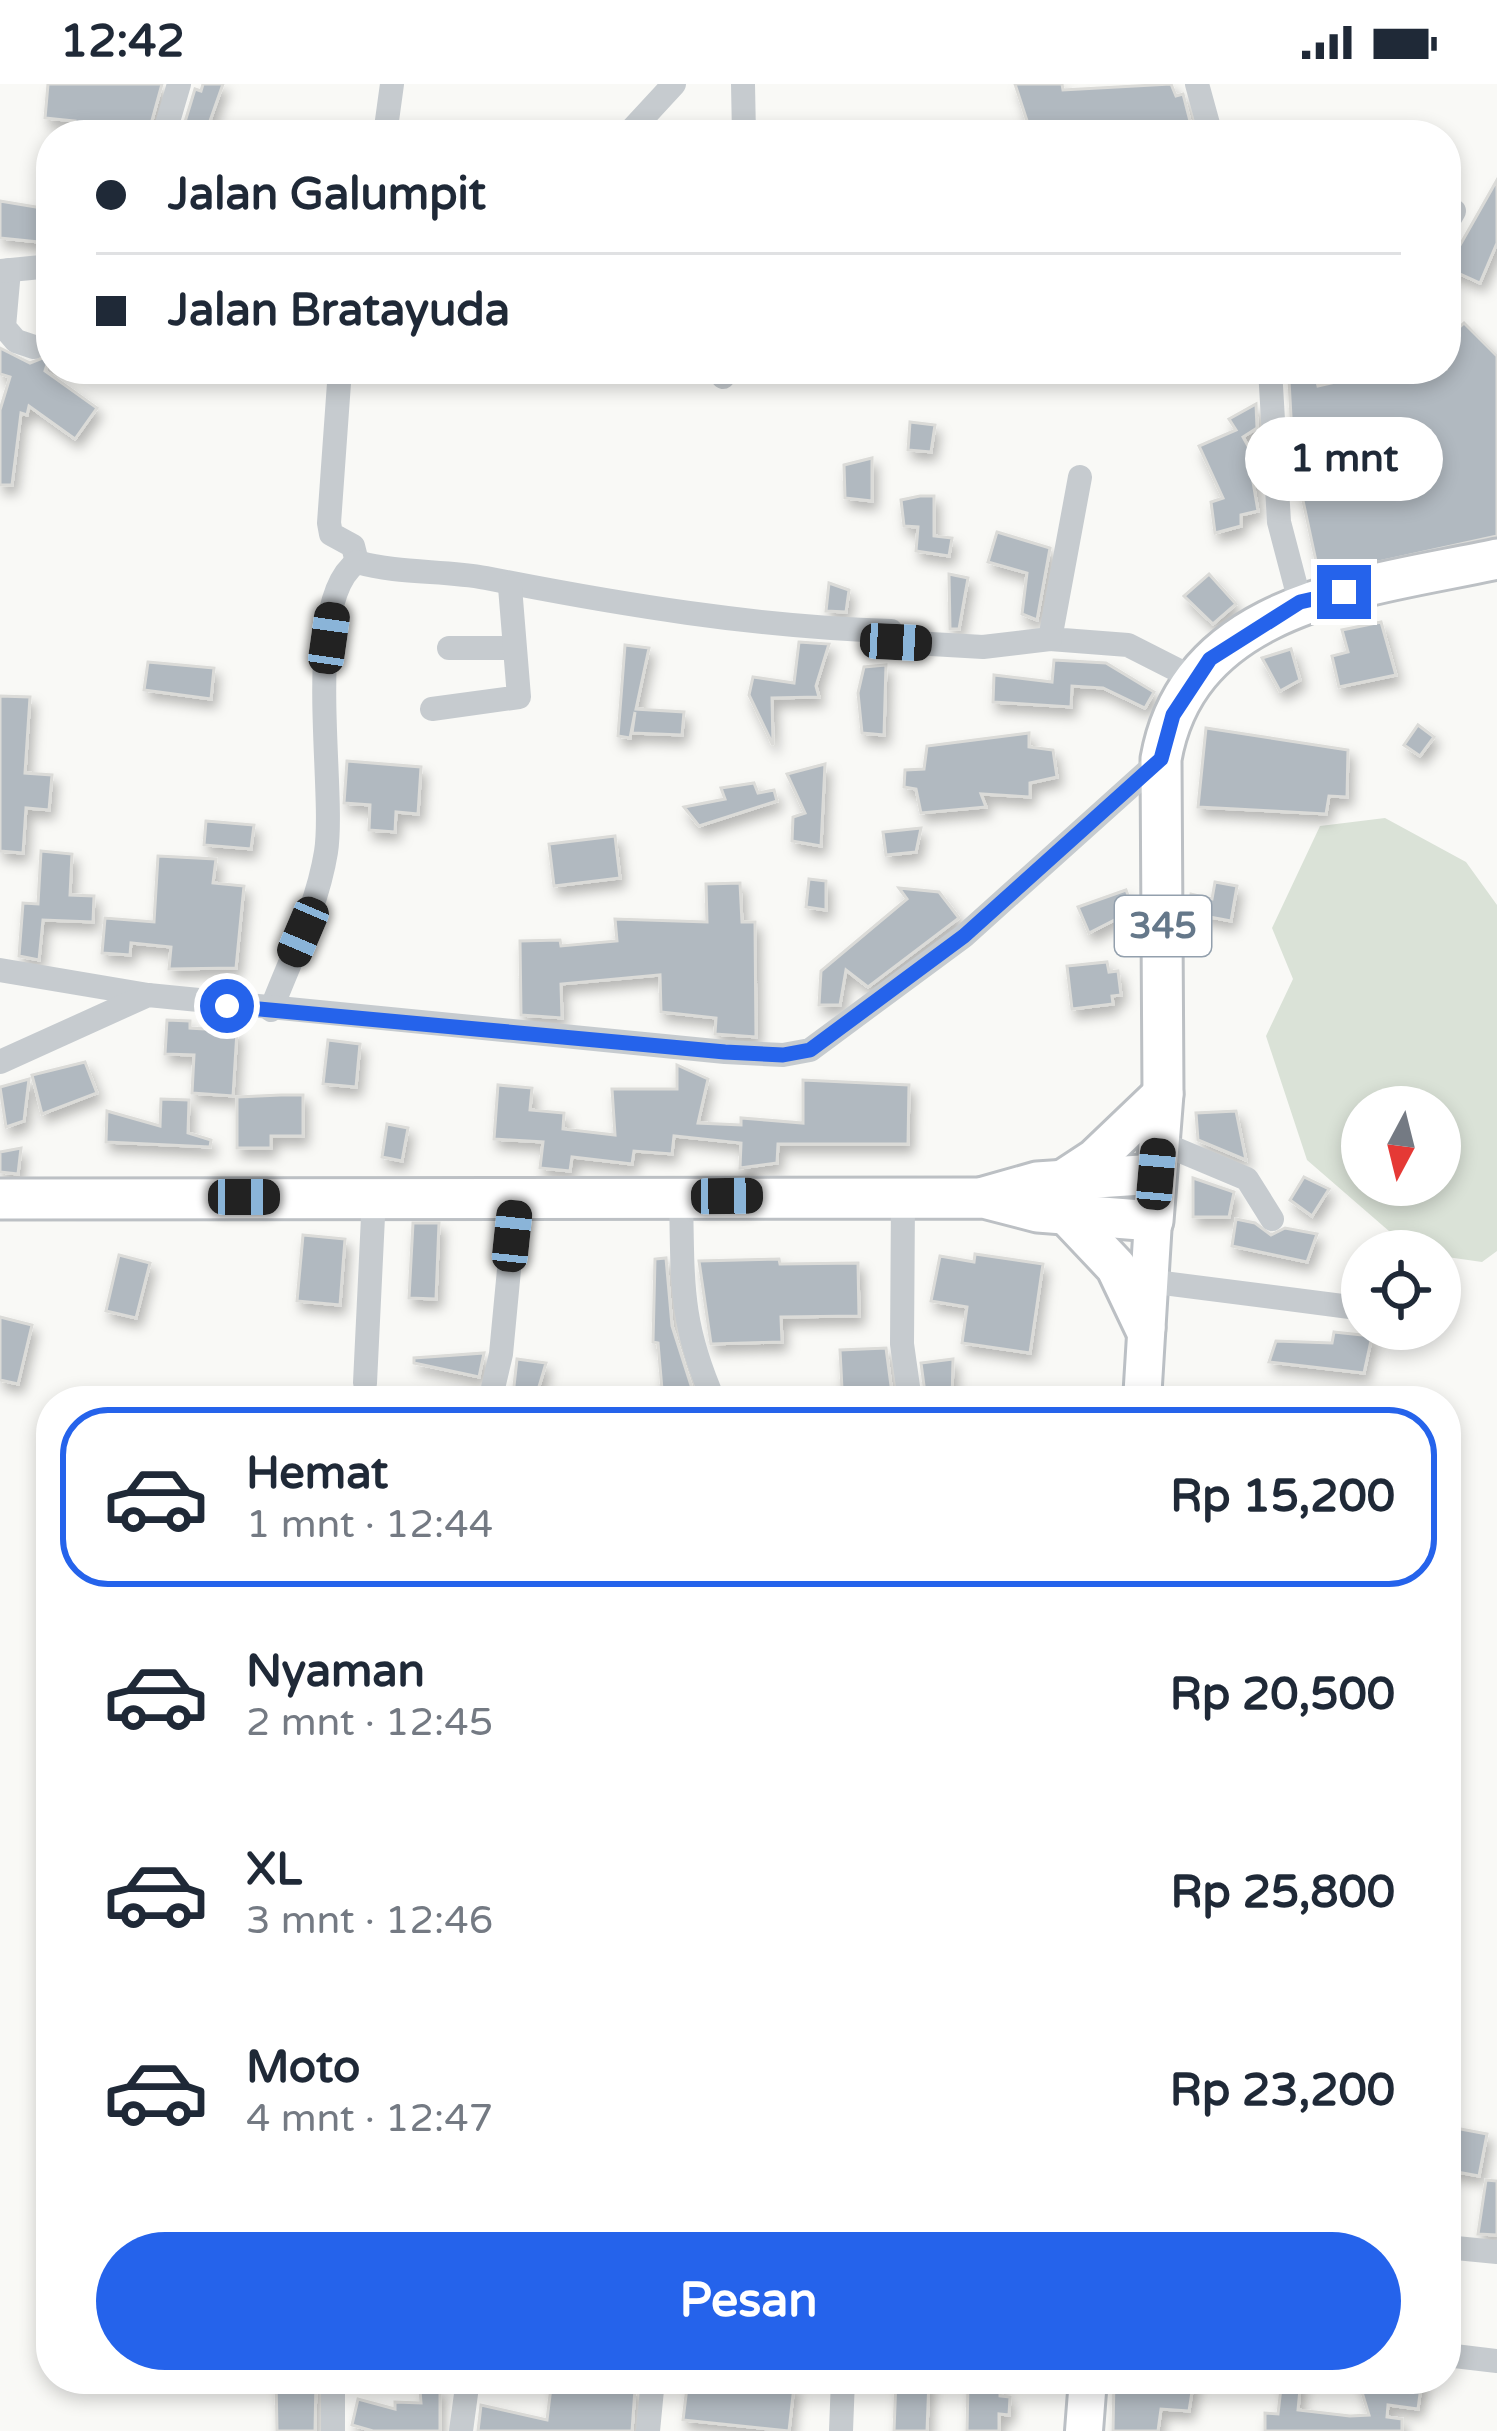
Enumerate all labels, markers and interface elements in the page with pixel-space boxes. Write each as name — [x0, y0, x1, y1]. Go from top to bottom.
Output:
text: 12:42 — [60, 15, 185, 69]
text: Jalan Galumpit — [168, 168, 486, 222]
text: Jalan Bratayuda — [168, 284, 510, 338]
callout: 1 mnt — [1245, 418, 1443, 502]
text: 1 mnt — [1290, 435, 1398, 482]
route end — [1317, 565, 1371, 619]
car — [306, 600, 352, 676]
car — [859, 622, 933, 662]
car — [272, 892, 334, 972]
road number: 345 — [1115, 896, 1211, 956]
route start — [200, 979, 254, 1033]
north arrow — [1341, 1086, 1461, 1206]
map controls — [1341, 1086, 1461, 1350]
car — [1135, 1137, 1177, 1211]
car — [691, 1177, 763, 1215]
car — [208, 1179, 280, 1215]
car — [490, 1198, 534, 1274]
button: locate — [1341, 1230, 1461, 1350]
icon: car — [102, 1443, 210, 1551]
text: Hemat — [246, 1447, 388, 1501]
text: Rp 15,200 — [1170, 1470, 1395, 1524]
text: 1 mnt · 12:44 — [246, 1501, 493, 1548]
icon: car — [102, 1641, 210, 1749]
text: Nyaman — [246, 1645, 425, 1699]
text: Rp 20,500 — [1170, 1668, 1395, 1722]
text: 2 mnt · 12:45 — [246, 1699, 493, 1746]
icon: car — [102, 1839, 210, 1947]
text: XL — [246, 1843, 302, 1897]
text: Rp 25,800 — [1171, 1866, 1395, 1920]
text: 3 mnt · 12:46 — [246, 1897, 493, 1944]
icon: car — [102, 2037, 210, 2145]
text: Moto — [246, 2041, 360, 2095]
text: Rp 23,200 — [1170, 2064, 1395, 2118]
text: 4 mnt · 12:47 — [246, 2095, 493, 2142]
button: Pesan — [96, 2232, 1401, 2370]

